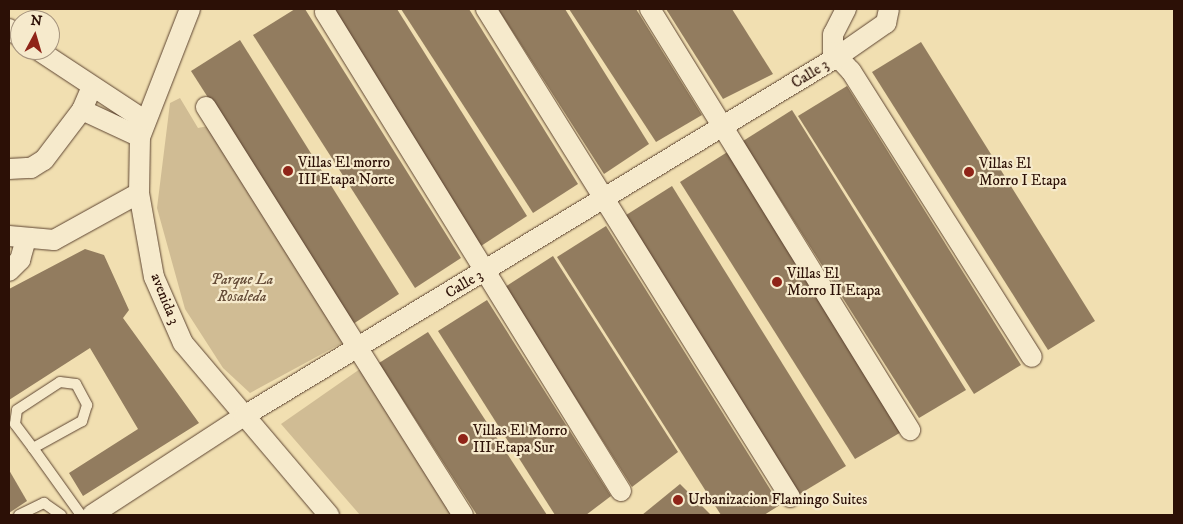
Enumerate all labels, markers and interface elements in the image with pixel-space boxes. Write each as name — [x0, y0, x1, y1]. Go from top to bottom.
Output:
north arrow — [10, 10, 60, 60]
text: N — [30, 12, 43, 31]
street label: Calle 3 — [788, 56, 832, 92]
place label: Villas El morro III Etapa Norte — [298, 153, 395, 188]
place label: Villas El Morro I Etapa — [979, 154, 1067, 189]
marker: Villas El morro III Etapa Norte — [282, 165, 294, 177]
marker: Villas El Morro I Etapa — [963, 166, 975, 178]
place label: Villas El Morro II Etapa — [787, 264, 881, 299]
street label: Calle 3 — [442, 266, 486, 302]
park label: Parque La Rosaleda — [211, 270, 273, 305]
street label: avenida 3 — [147, 271, 183, 327]
marker: Villas El Morro II Etapa — [771, 276, 783, 288]
place label: Villas El Morro III Etapa Sur — [473, 421, 567, 456]
marker: Villas El Morro III Etapa Sur — [457, 433, 469, 445]
place label: Urbanizacion Flamingo Suites — [688, 491, 867, 509]
marker: Urbanizacion Flamingo Suites — [672, 494, 684, 506]

